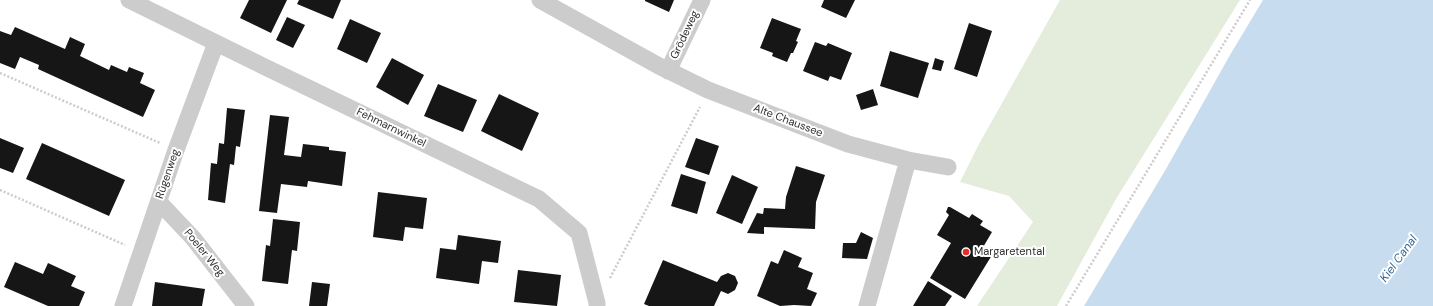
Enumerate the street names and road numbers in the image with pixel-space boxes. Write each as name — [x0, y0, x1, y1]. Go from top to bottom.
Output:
street label: Grödeweg — [668, 9, 702, 61]
street label: Alte Chaussee — [751, 102, 825, 140]
street label: Fehmarnwinkel — [354, 105, 428, 151]
street label: Rügenweg — [153, 147, 183, 201]
street label: Poeler Weg — [181, 227, 227, 279]

